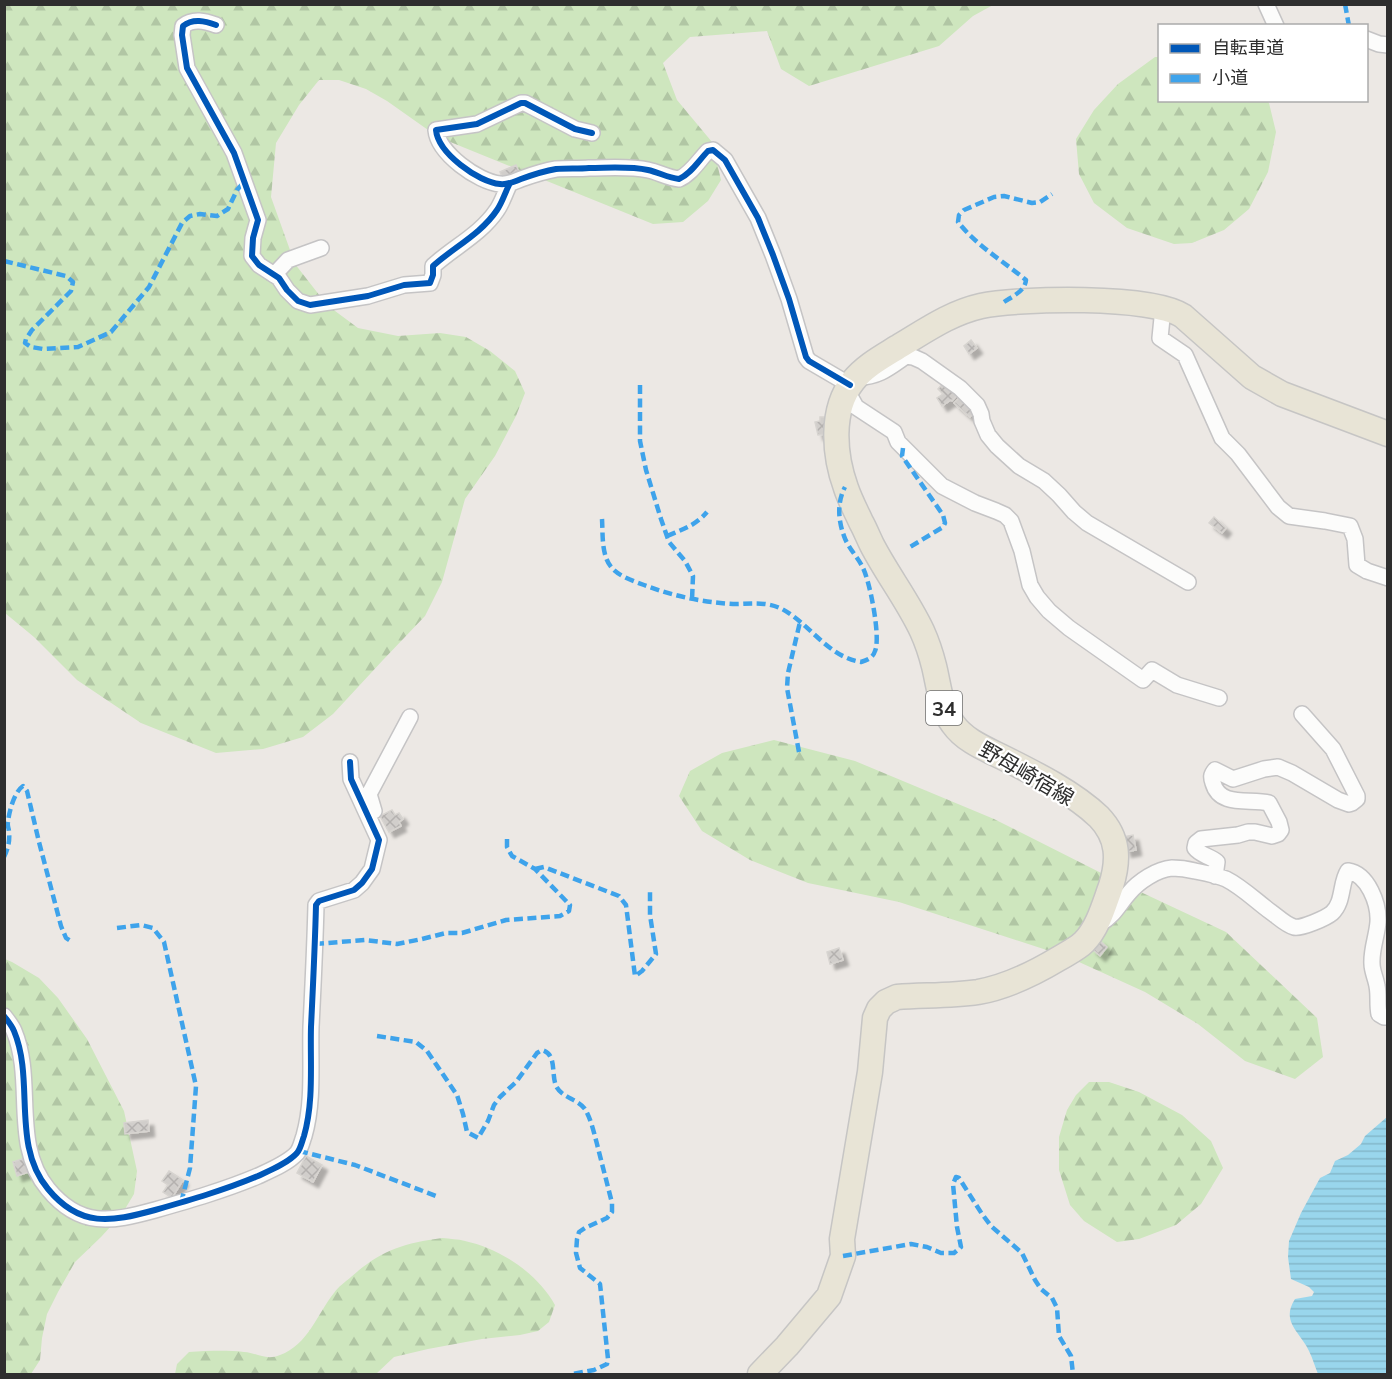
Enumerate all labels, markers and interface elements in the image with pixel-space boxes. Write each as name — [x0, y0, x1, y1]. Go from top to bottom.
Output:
legend — [1158, 24, 1368, 102]
text: 自転車道 — [1212, 36, 1284, 59]
text: 小道 — [1212, 66, 1248, 89]
road number: 34 — [926, 691, 962, 725]
street label: 野母崎宿線 — [975, 735, 1079, 811]

